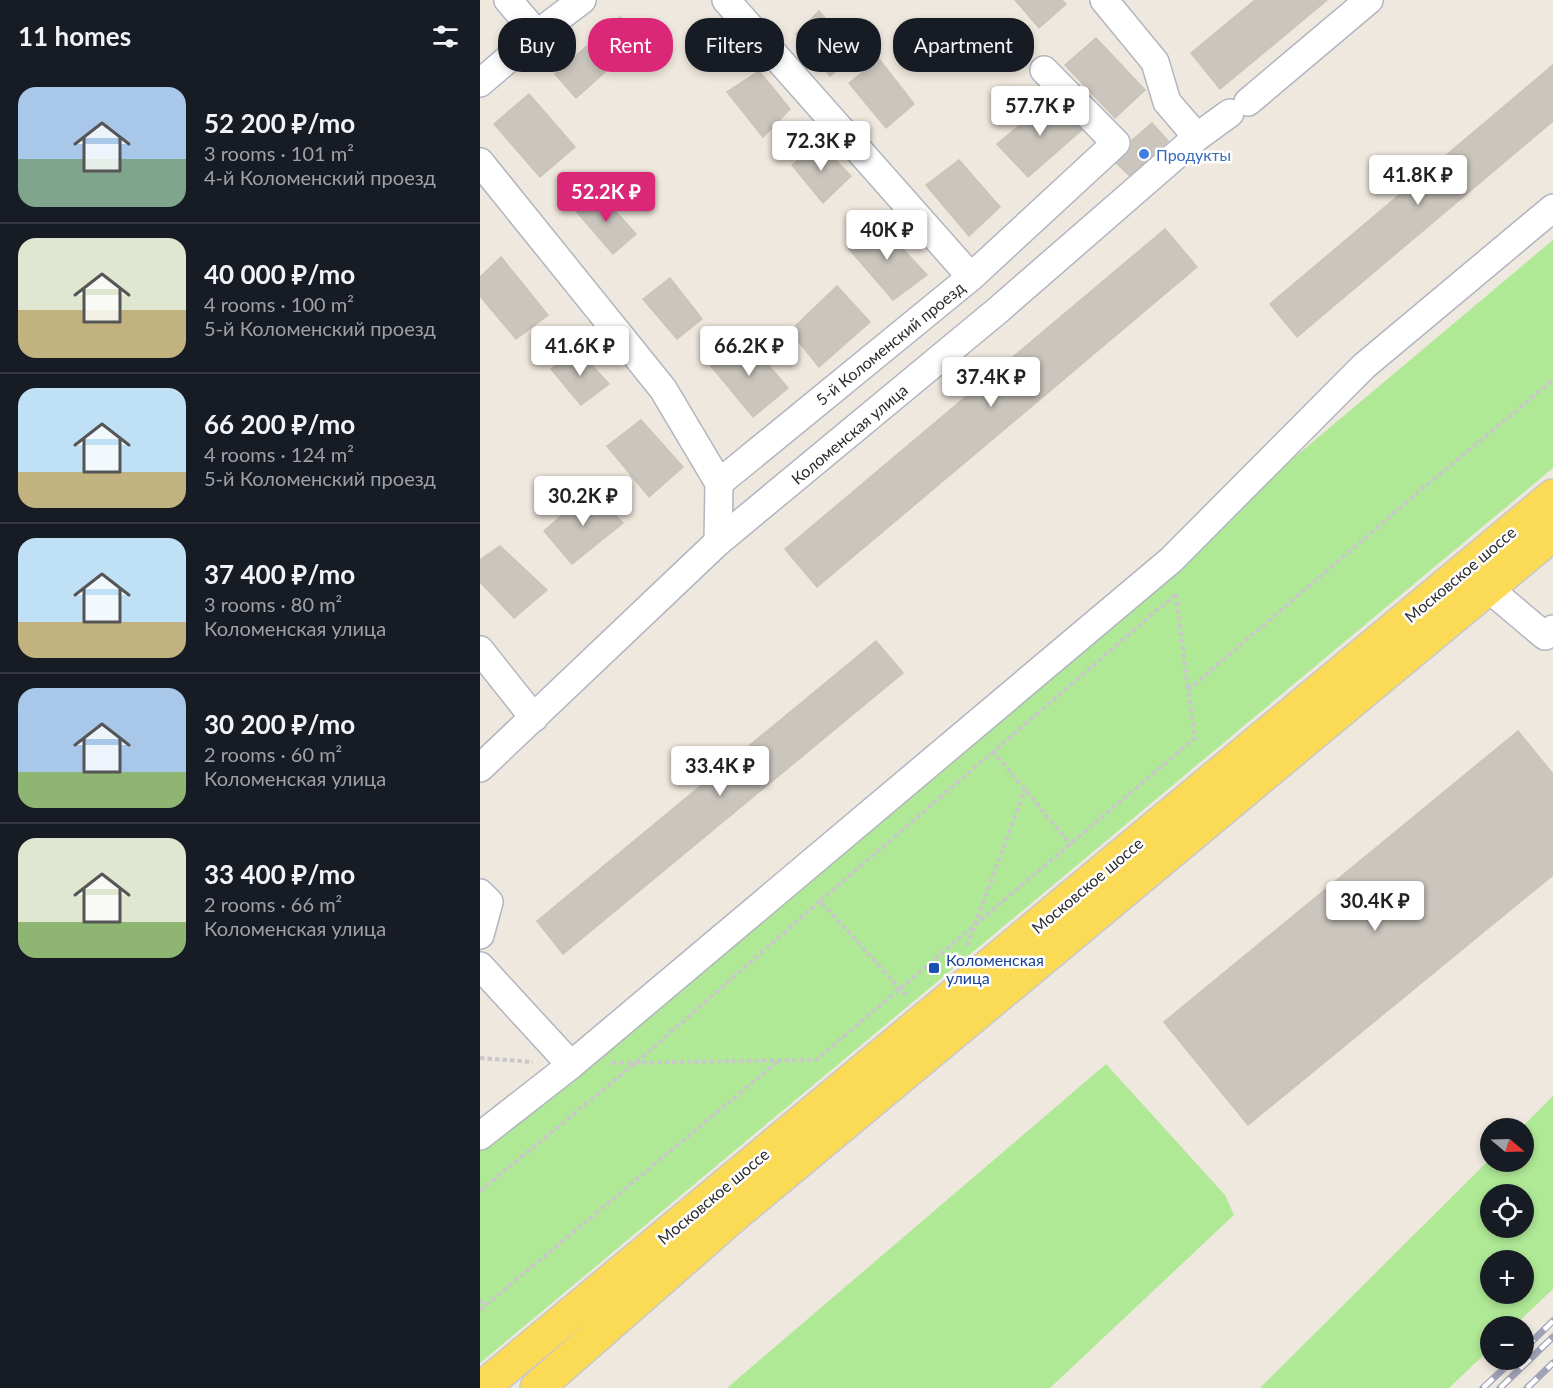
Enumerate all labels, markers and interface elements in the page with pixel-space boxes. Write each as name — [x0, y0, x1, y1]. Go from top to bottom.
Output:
chip: Buy — [498, 18, 576, 72]
chip: Rent — [588, 18, 673, 72]
chip: Filters — [685, 18, 784, 72]
chip: New — [796, 18, 881, 72]
chip: Apartment — [893, 18, 1034, 72]
text: 11 homes — [18, 20, 131, 52]
icon: filters — [429, 20, 462, 53]
pin: 57.7K ₽ — [985, 86, 1095, 137]
text: 57.7K ₽ — [1005, 93, 1075, 117]
text: 52 200 ₽/mo — [204, 107, 355, 139]
icon: home — [66, 111, 138, 183]
pin: 72.3K ₽ — [766, 121, 876, 172]
text: 72.3K ₽ — [786, 128, 856, 152]
text: 3 rooms · 101 m² — [204, 141, 354, 165]
place label: Продукты — [1156, 145, 1231, 164]
marker: Продукты — [1137, 147, 1151, 161]
pin: 41.8K ₽ — [1363, 155, 1473, 206]
text: 41.8K ₽ — [1383, 162, 1453, 186]
text: 4-й Коломенский проезд — [204, 165, 436, 189]
pin: 52.2K ₽ — [551, 172, 661, 223]
text: 52.2K ₽ — [571, 179, 641, 203]
pin: 40K ₽ — [845, 210, 929, 261]
text: 40K ₽ — [860, 217, 914, 241]
text: 40 000 ₽/mo — [204, 258, 355, 290]
icon: home — [66, 262, 138, 334]
street label: 5-й Коломенский проезд — [812, 277, 968, 409]
text: 4 rooms · 100 m² — [204, 292, 354, 316]
text: 5-й Коломенский проезд — [204, 316, 436, 340]
pin: 41.6K ₽ — [525, 326, 635, 377]
pin: 66.2K ₽ — [694, 326, 804, 377]
text: 41.6K ₽ — [545, 333, 615, 357]
text: 66.2K ₽ — [714, 333, 784, 357]
pin: 37.4K ₽ — [936, 357, 1046, 408]
text: 37.4K ₽ — [956, 364, 1026, 388]
street label: Коломенская улица — [787, 380, 911, 488]
text: 66 200 ₽/mo — [204, 408, 355, 440]
icon: home — [66, 412, 138, 484]
text: 4 rooms · 124 m² — [204, 442, 354, 466]
text: 5-й Коломенский проезд — [204, 466, 436, 490]
pin: 30.2K ₽ — [528, 476, 638, 527]
text: 30.2K ₽ — [548, 483, 618, 507]
street label: Московское шоссе — [1401, 522, 1519, 626]
text: 37 400 ₽/mo — [204, 558, 355, 590]
icon: home — [66, 562, 138, 634]
text: 3 rooms · 80 m² — [204, 592, 342, 616]
text: Коломенская улица — [204, 616, 386, 640]
text: 30 200 ₽/mo — [204, 708, 355, 740]
icon: home — [66, 712, 138, 784]
text: 2 rooms · 60 m² — [204, 742, 342, 766]
pin: 33.4K ₽ — [665, 746, 775, 797]
text: 33.4K ₽ — [685, 753, 755, 777]
text: Коломенская улица — [204, 766, 386, 790]
street label: Московское шоссе — [1028, 833, 1146, 937]
text: 33 400 ₽/mo — [204, 858, 355, 890]
icon: home — [66, 862, 138, 934]
pin: 30.4K ₽ — [1320, 881, 1430, 932]
text: 30.4K ₽ — [1340, 888, 1410, 912]
text: 2 rooms · 66 m² — [204, 892, 342, 916]
text: Коломенская улица — [204, 916, 386, 940]
place label: Коломенская улица — [946, 950, 1044, 987]
marker: Коломенская улица — [927, 961, 941, 975]
north arrow — [1480, 1118, 1534, 1172]
map controls — [1480, 1118, 1534, 1370]
street label: Московское шоссе — [654, 1144, 772, 1248]
button: locate — [1480, 1184, 1534, 1238]
button: + — [1480, 1250, 1534, 1304]
button: − — [1480, 1316, 1534, 1370]

